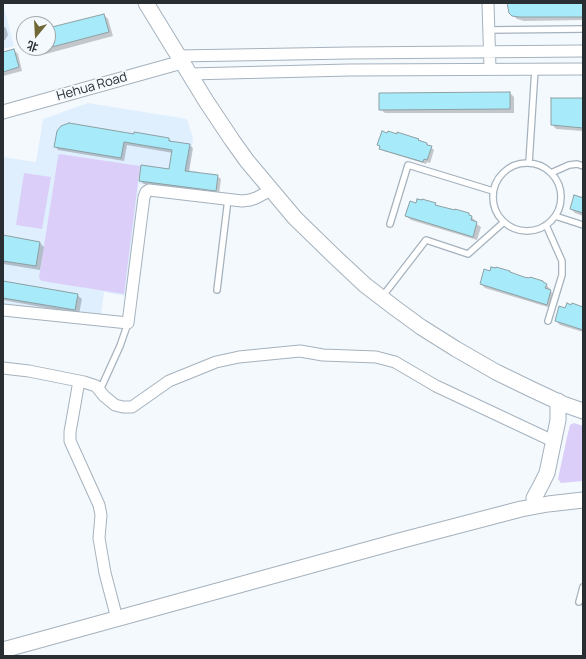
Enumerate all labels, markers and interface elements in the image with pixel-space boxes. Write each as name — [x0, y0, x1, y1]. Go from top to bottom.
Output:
north arrow — [16, 16, 56, 56]
text: 北 — [25, 38, 40, 56]
street label: Hehua Road — [55, 70, 129, 104]

